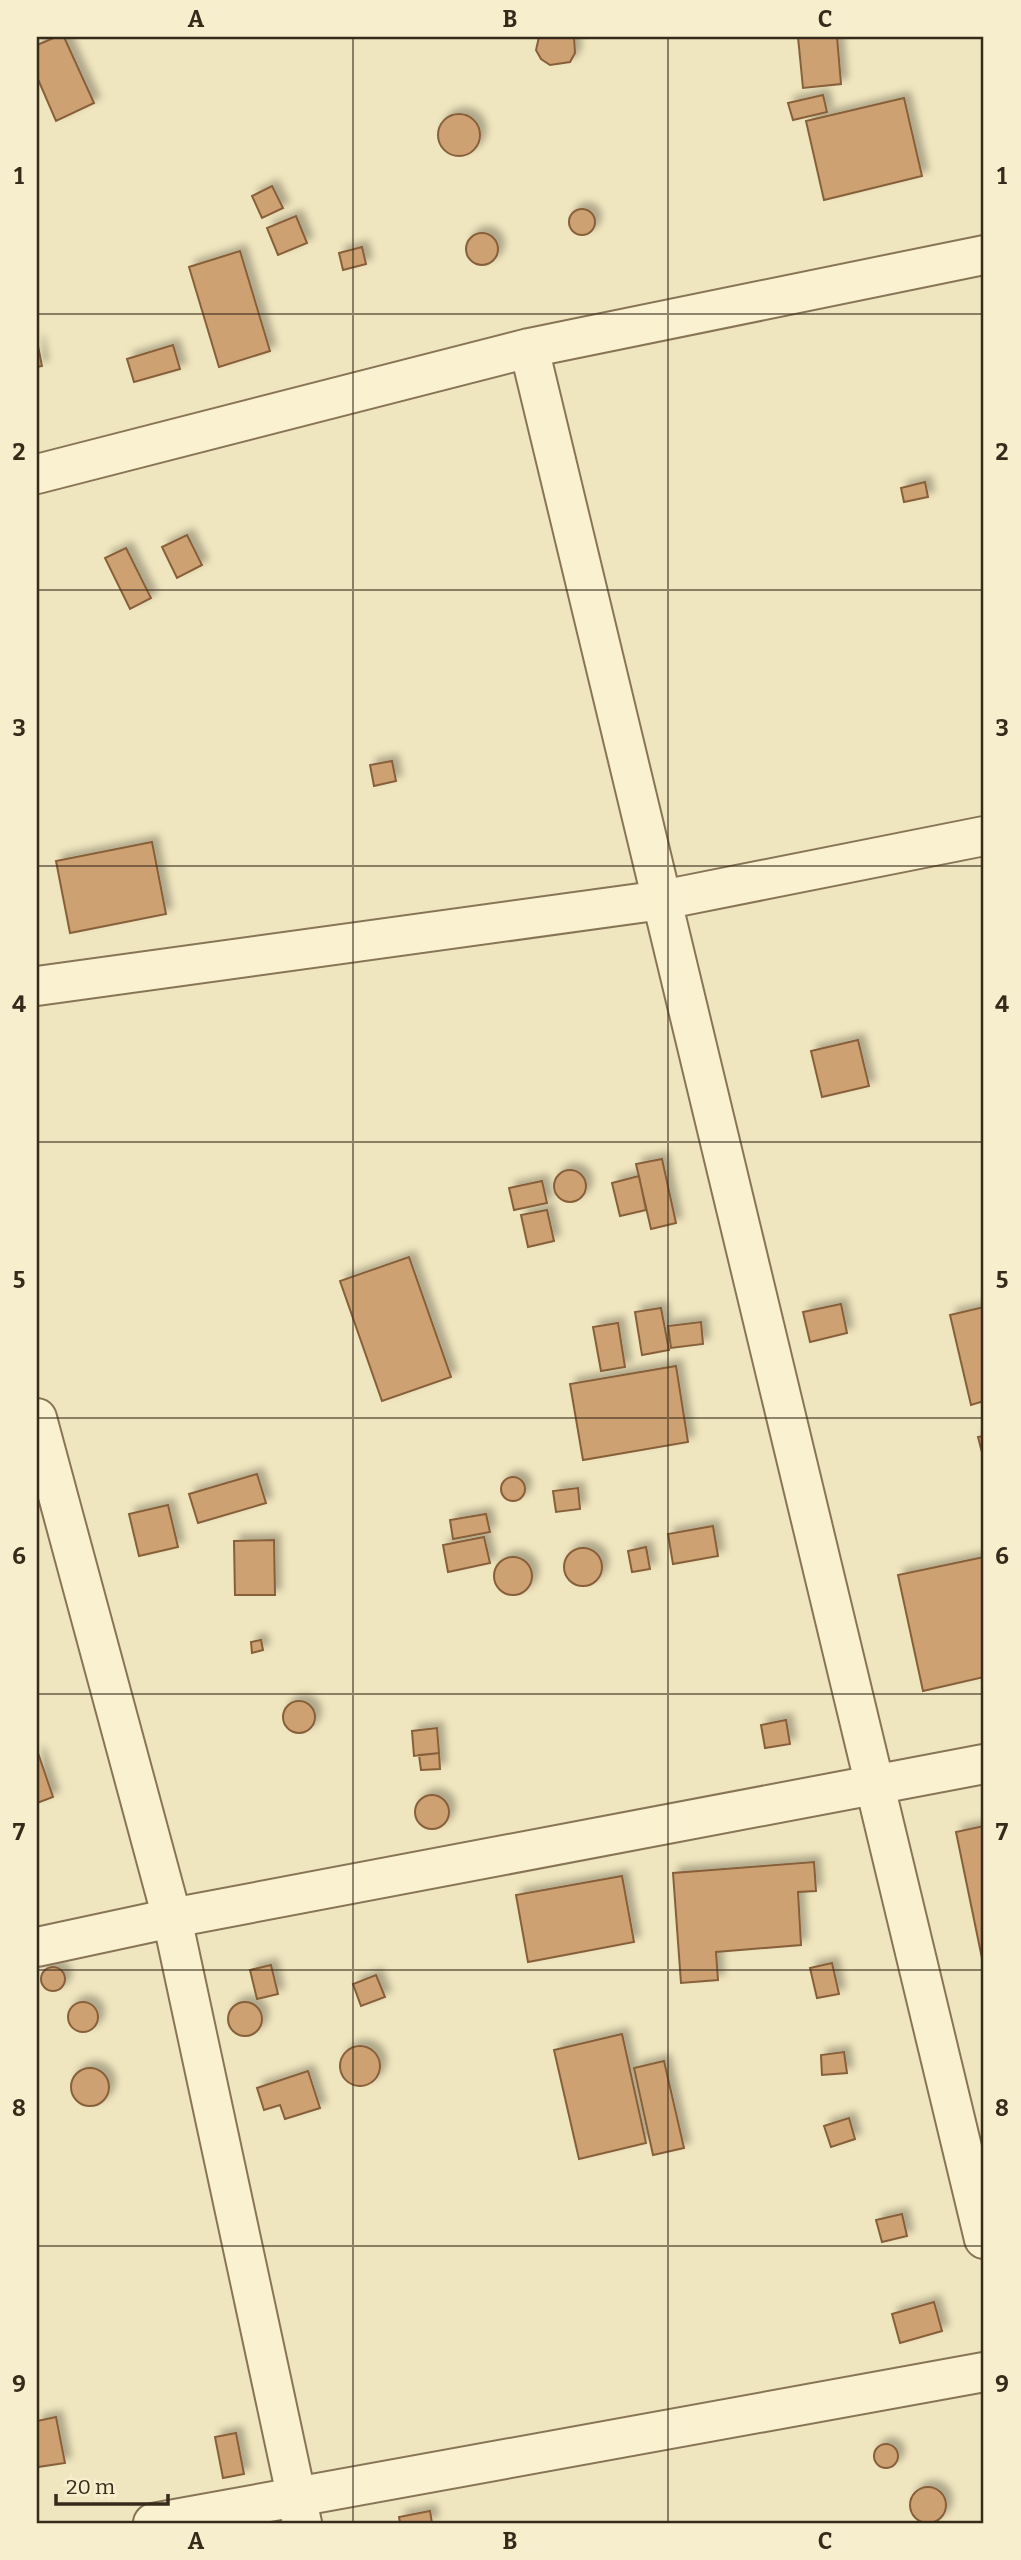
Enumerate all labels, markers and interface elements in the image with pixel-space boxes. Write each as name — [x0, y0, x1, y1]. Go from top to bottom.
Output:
text: A — [188, 5, 205, 33]
text: B — [503, 5, 517, 33]
text: C — [818, 5, 832, 33]
text: 1 — [14, 162, 24, 190]
text: 1 — [997, 162, 1007, 190]
text: 2 — [13, 438, 26, 466]
text: 2 — [996, 438, 1009, 466]
text: 3 — [12, 714, 26, 742]
text: 3 — [995, 714, 1009, 742]
text: 4 — [12, 990, 26, 1018]
text: 4 — [995, 990, 1009, 1018]
text: 5 — [13, 1266, 25, 1294]
text: 5 — [996, 1266, 1008, 1294]
text: 6 — [12, 1542, 26, 1570]
text: 6 — [995, 1542, 1009, 1570]
text: 7 — [13, 1818, 26, 1846]
text: 7 — [996, 1818, 1009, 1846]
text: 8 — [12, 2094, 26, 2122]
text: 8 — [995, 2094, 1009, 2122]
text: 9 — [12, 2370, 26, 2398]
text: 9 — [995, 2370, 1009, 2398]
scale bar — [56, 2462, 168, 2506]
text: 20 m — [66, 2474, 115, 2500]
text: A — [188, 2527, 205, 2555]
text: B — [503, 2527, 517, 2555]
text: C — [818, 2527, 832, 2555]

